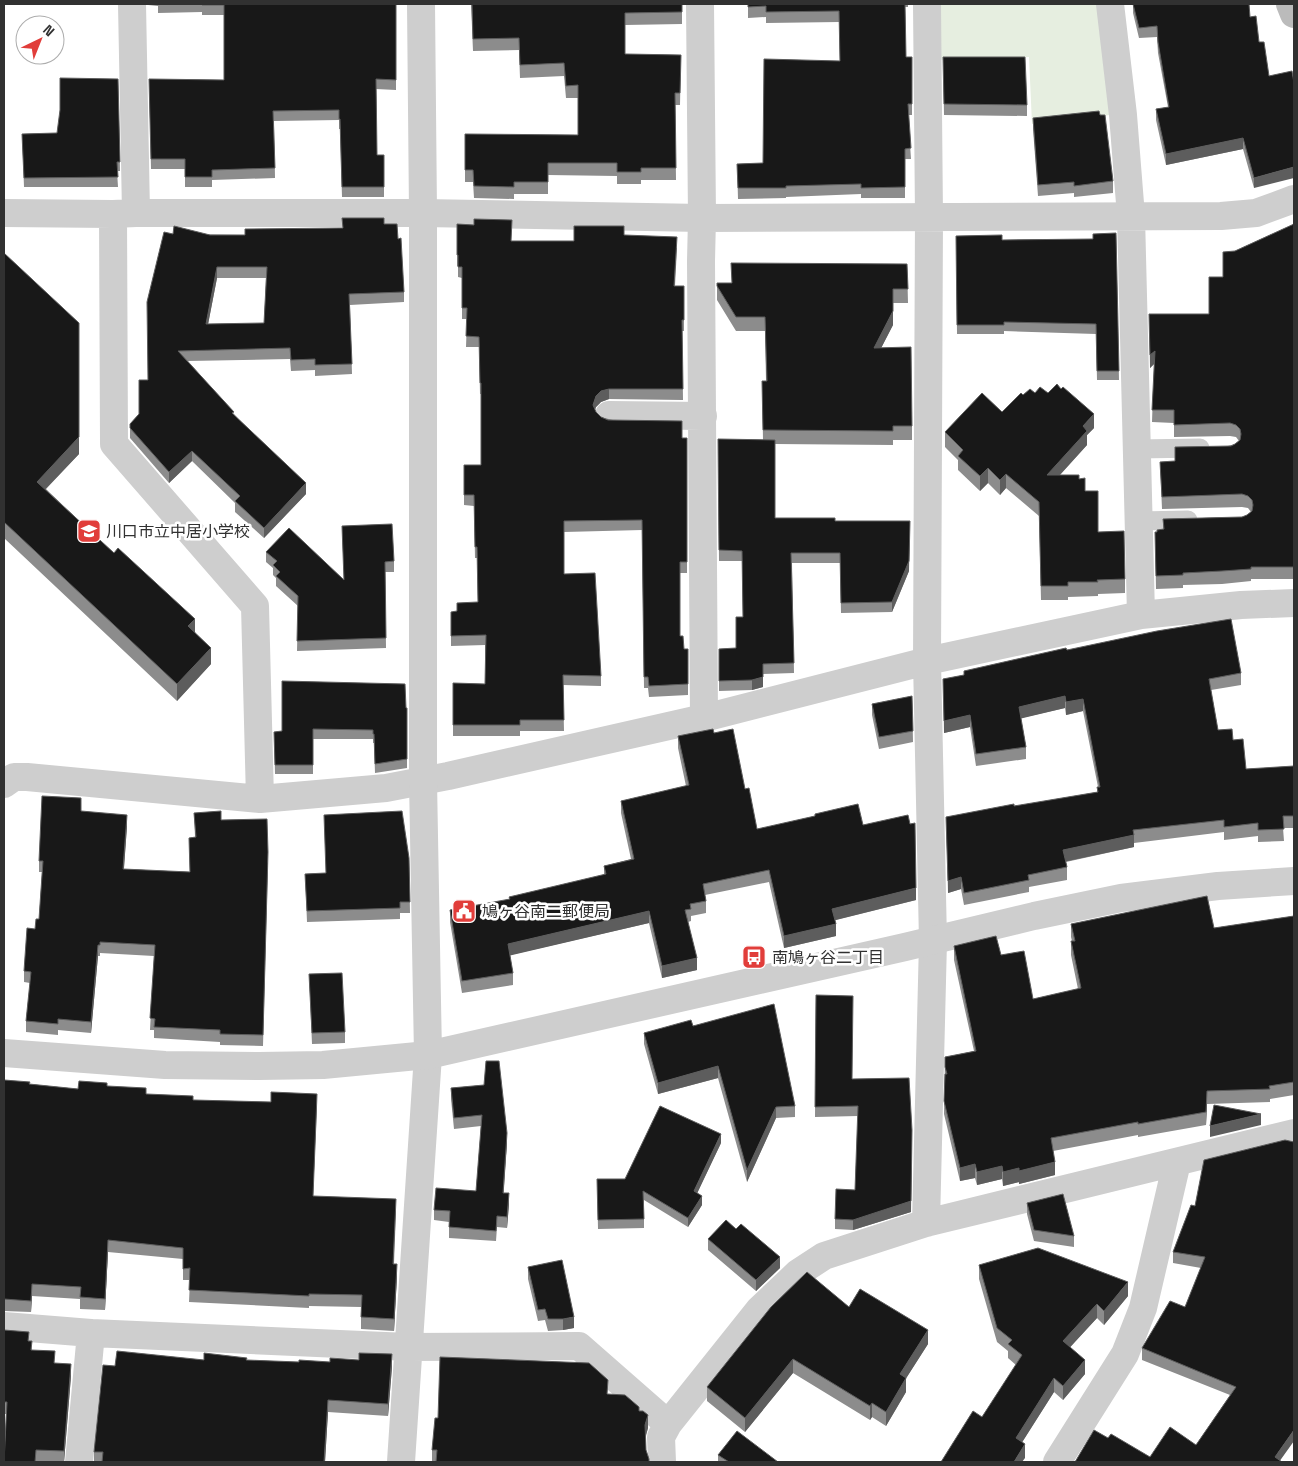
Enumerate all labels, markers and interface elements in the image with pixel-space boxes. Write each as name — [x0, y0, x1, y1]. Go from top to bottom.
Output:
north arrow — [15, 15, 65, 65]
text: N — [39, 21, 58, 40]
school or university icon: 川口市立中居小学校 — [76, 518, 102, 544]
place label: 川口市立中居小学校 — [106, 521, 250, 542]
public building icon: 鳩ヶ谷南二郵便局 — [451, 898, 477, 924]
place label: 鳩ヶ谷南二郵便局 — [482, 901, 610, 922]
bus stop icon: 南鳩ヶ谷二丁目 — [741, 944, 767, 970]
place label: 南鳩ヶ谷二丁目 — [772, 947, 884, 968]

